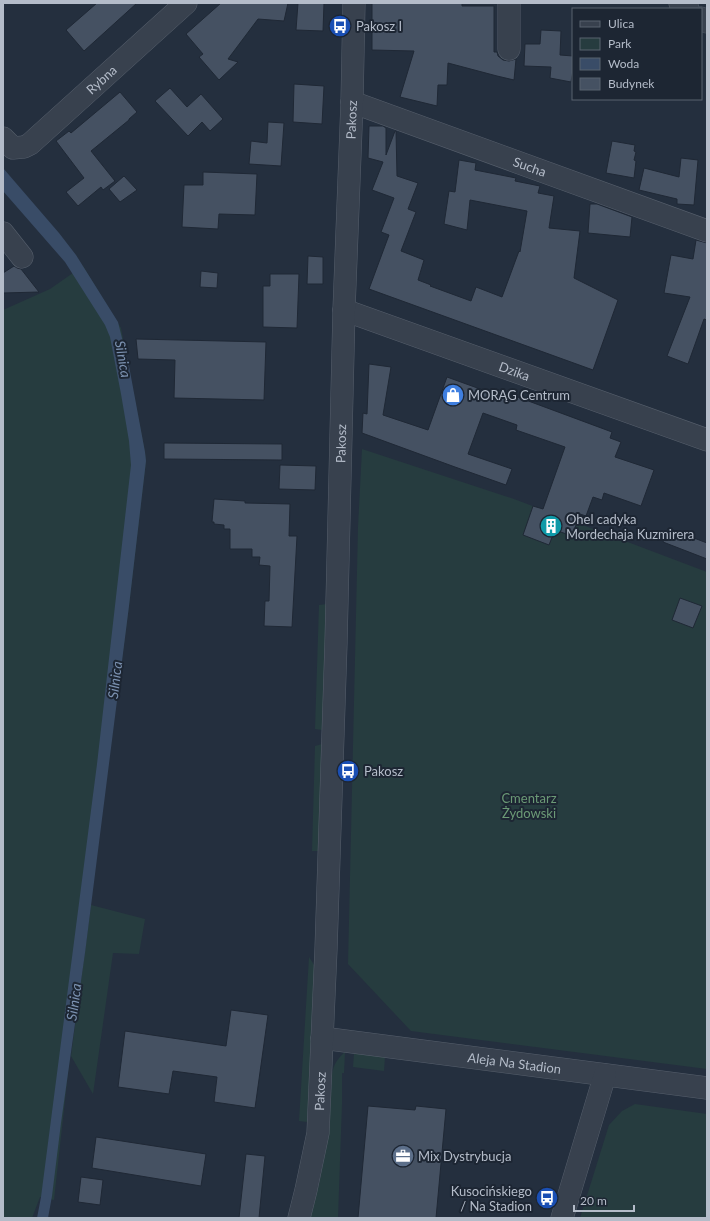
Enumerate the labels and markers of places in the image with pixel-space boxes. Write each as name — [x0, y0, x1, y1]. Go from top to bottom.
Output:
bus stop icon: Pakosz I — [327, 13, 353, 39]
place label: Pakosz I — [356, 18, 402, 34]
shop icon: MORĄG Centrum — [440, 382, 466, 408]
place label: MORĄG Centrum — [468, 387, 570, 403]
place label: Ohel cadyka Mordechaja Kuzmirera — [566, 511, 694, 542]
building icon: Ohel cadyka Mordechaja Kuzmirera — [538, 513, 564, 539]
bus stop icon: Pakosz — [335, 758, 361, 784]
place label: Pakosz — [364, 763, 403, 779]
office icon: Mix Dystrybucja — [390, 1143, 416, 1169]
place label: Mix Dystrybucja — [418, 1148, 511, 1164]
place label: Kusocińskiego / Na Stadion — [451, 1183, 532, 1214]
bus stop icon: Kusocińskiego / Na Stadion — [534, 1185, 560, 1211]

